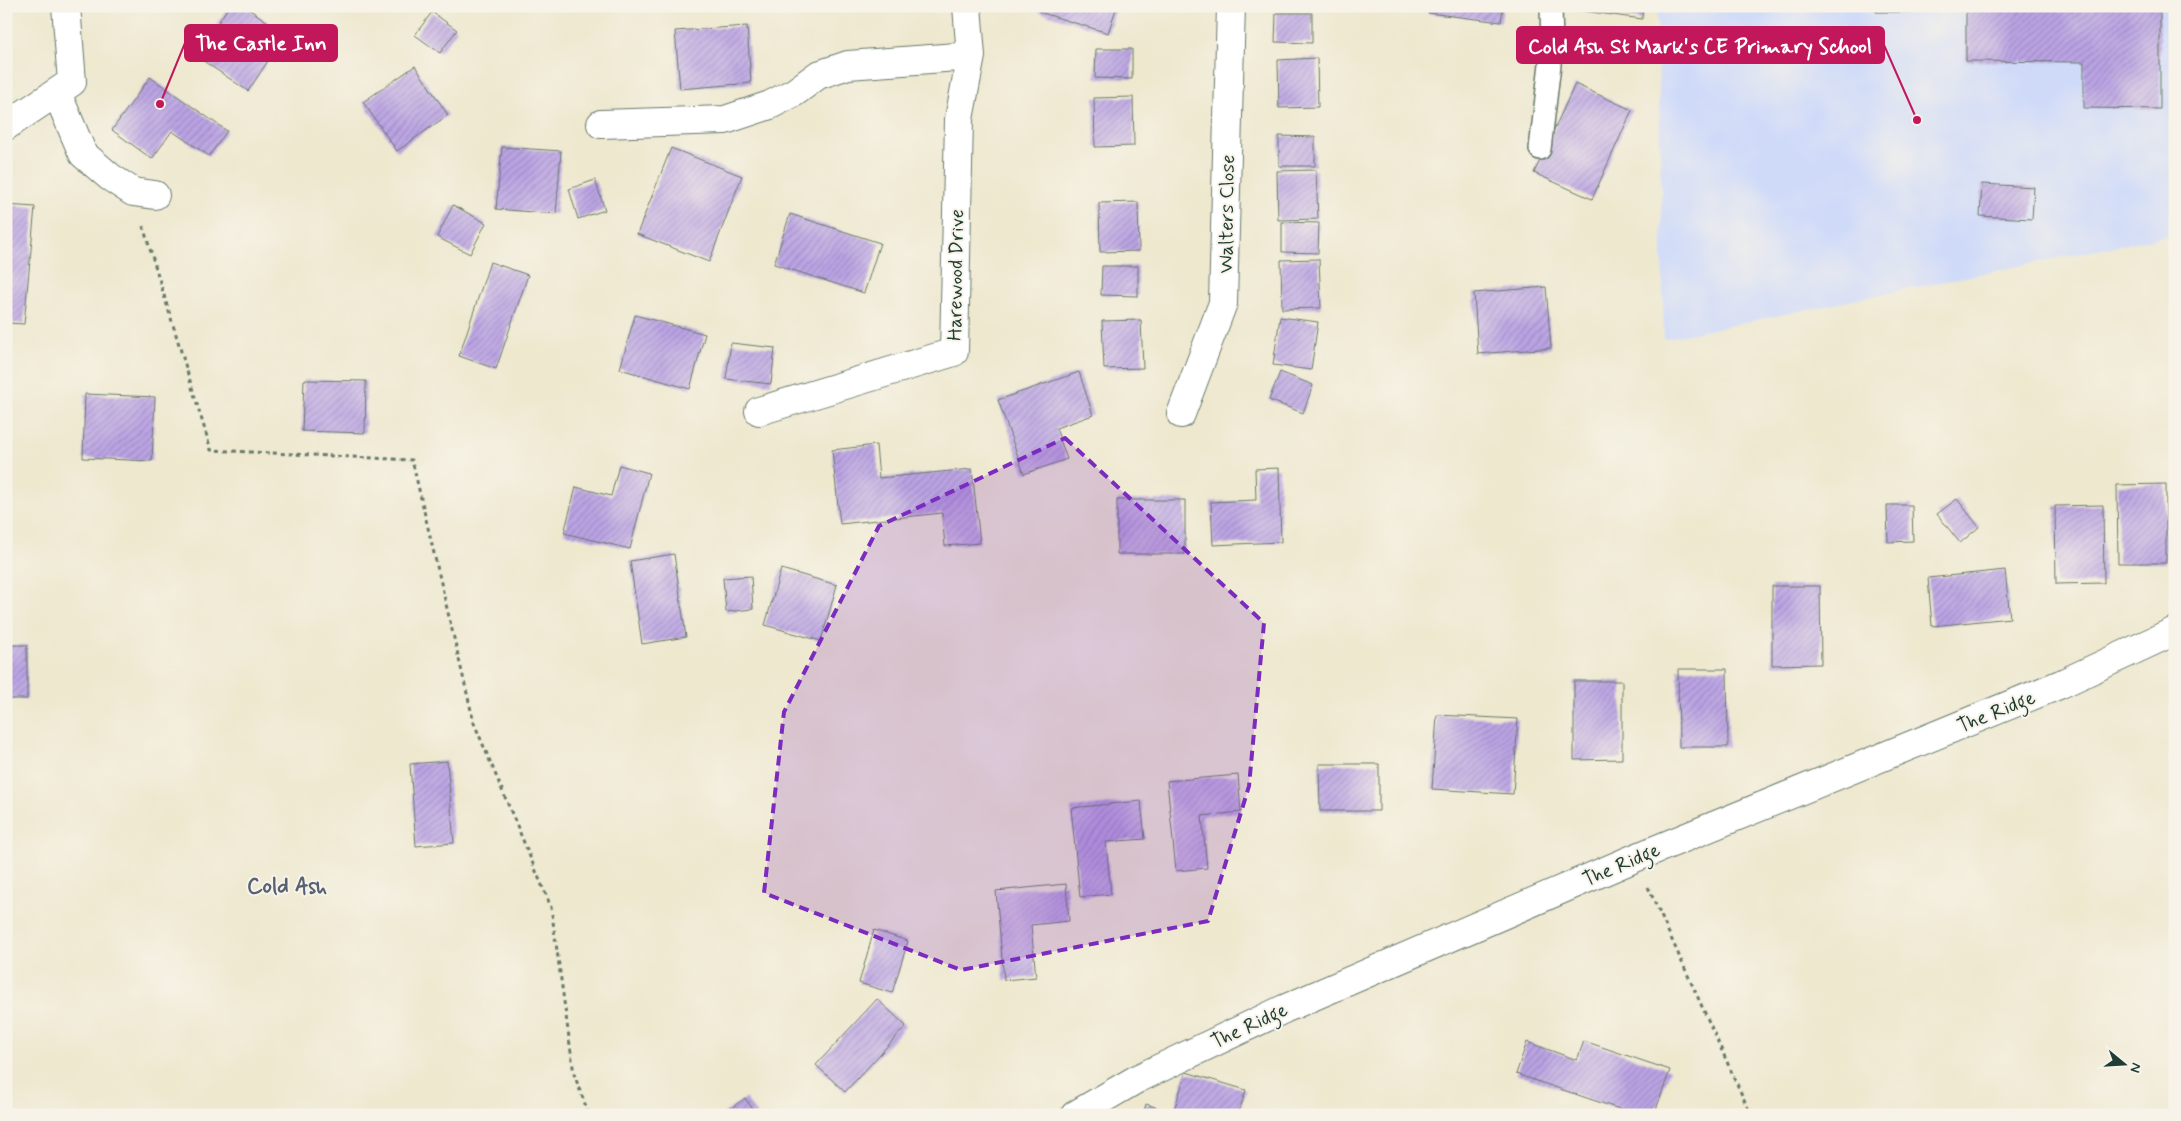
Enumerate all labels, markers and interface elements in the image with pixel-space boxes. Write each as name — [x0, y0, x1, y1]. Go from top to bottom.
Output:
callout: The Castle Inn — [185, 25, 337, 61]
callout: Cold Ash St Mark's CE Primary School — [1517, 27, 1884, 63]
text: The Castle Inn — [195, 30, 327, 58]
text: Cold Ash St Mark's CE Primary School — [1528, 33, 1872, 61]
street label: Walters Close — [1213, 154, 1242, 274]
street label: Harewood Drive — [942, 209, 971, 341]
street label: The Ridge — [1953, 685, 2040, 742]
street label: The Ridge — [1579, 837, 1665, 896]
district label: Cold Ash — [247, 873, 327, 901]
street label: The Ridge — [1207, 997, 1293, 1058]
north arrow — [2098, 1038, 2148, 1088]
text: N — [2125, 1060, 2145, 1075]

